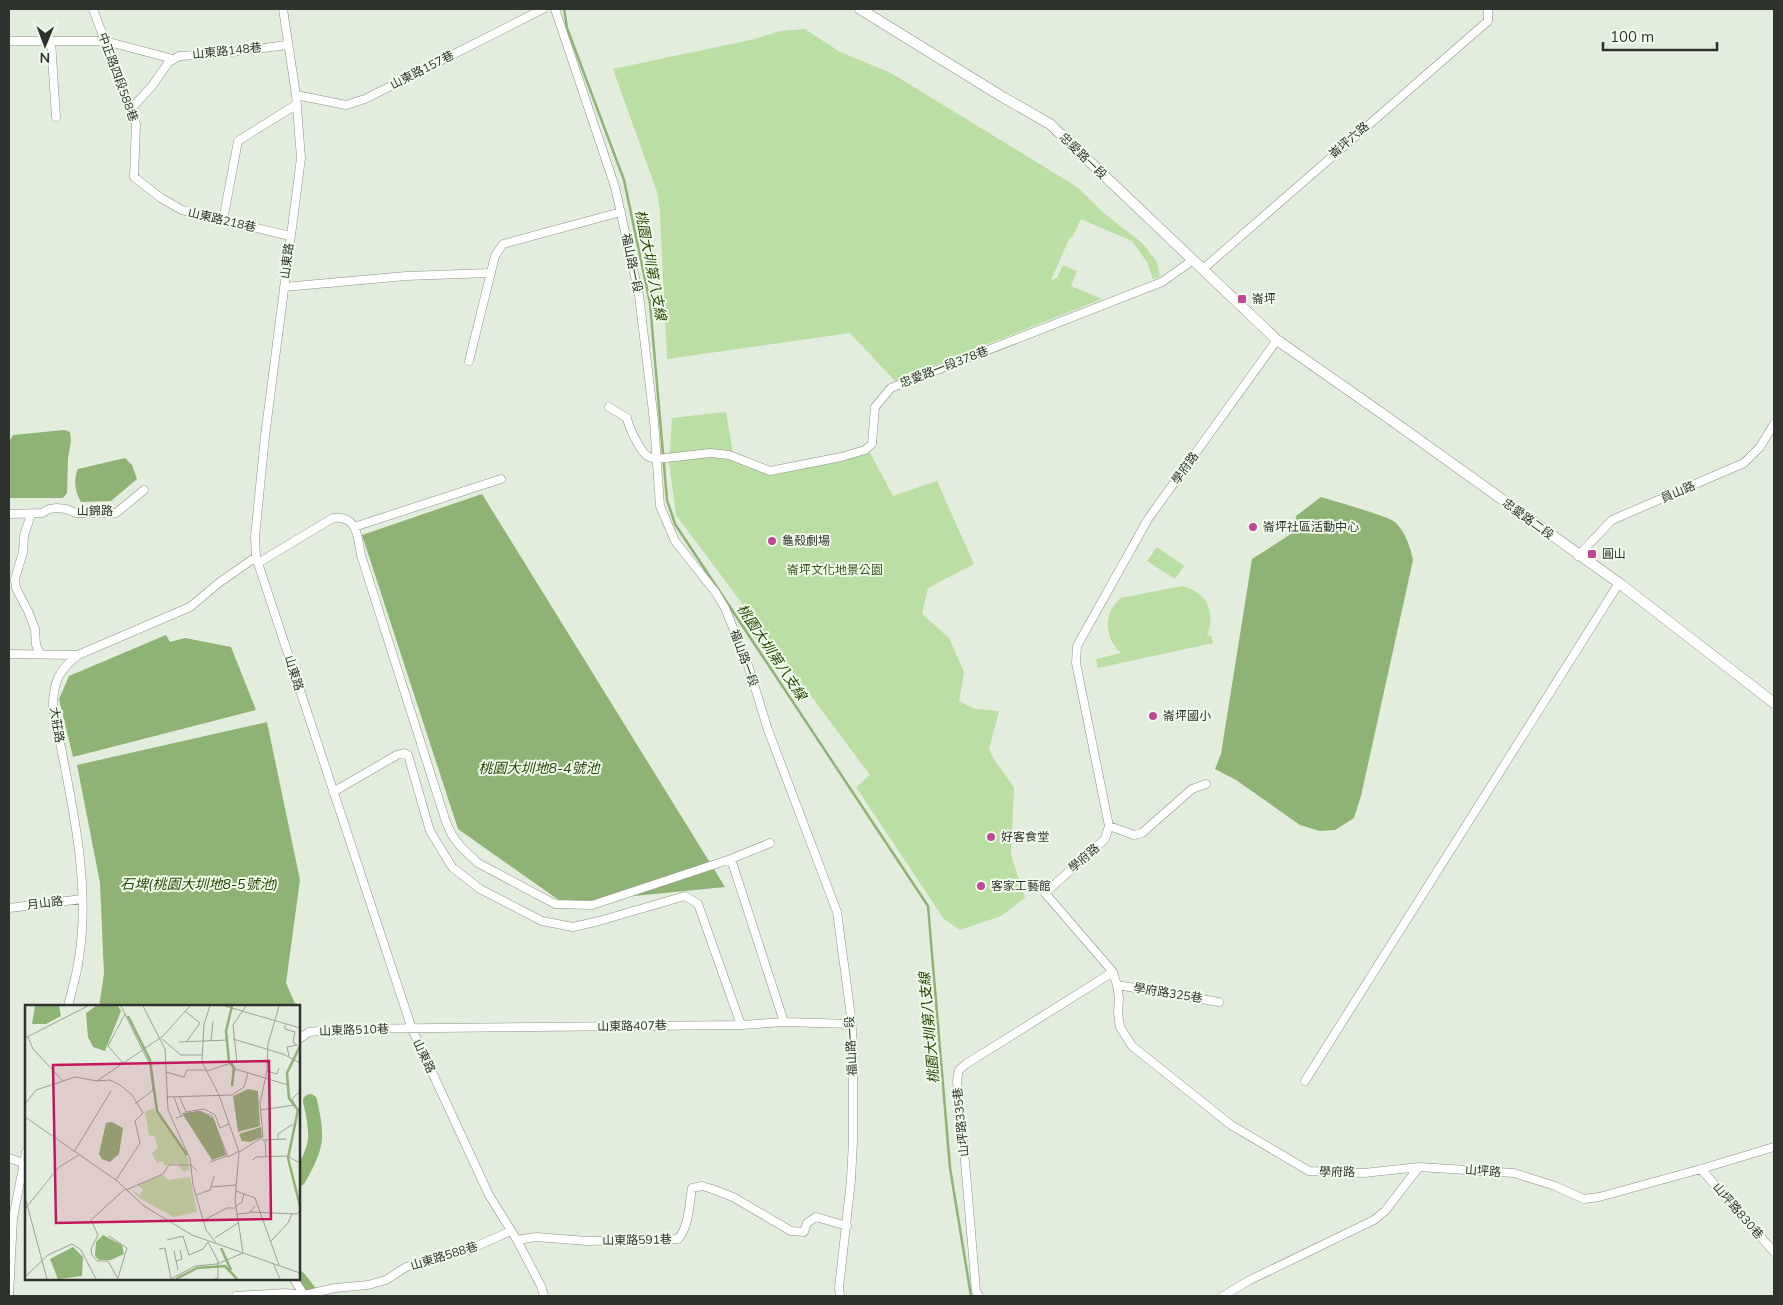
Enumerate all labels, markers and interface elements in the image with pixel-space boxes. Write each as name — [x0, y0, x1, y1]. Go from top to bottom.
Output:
north arrow — [20, 20, 70, 70]
scale bar — [1603, 20, 1717, 52]
text: 100 m — [1610, 27, 1654, 46]
street label: 中正路四段588巷 — [95, 30, 142, 123]
street label: 山東路148巷 — [192, 39, 262, 62]
street label: 山東路157巷 — [387, 47, 456, 92]
text: N — [39, 49, 50, 67]
street label: 崙坪六路 — [1326, 118, 1372, 161]
street label: 忠愛路一段 — [1057, 129, 1110, 182]
street label: 山東路218巷 — [187, 204, 258, 235]
water label: 桃園大圳第八支線 — [631, 208, 671, 324]
street label: 福山路一段 — [619, 232, 646, 294]
street label: 山東路 — [277, 242, 296, 280]
place label: 崙坪 — [1252, 291, 1276, 306]
marker: 崙坪 — [1236, 293, 1248, 305]
street label: 忠愛路一段378巷 — [897, 343, 990, 390]
street label: 學府路 — [1168, 449, 1201, 487]
street label: 員山路 — [1658, 478, 1697, 505]
street label: 忠愛路二段 — [1500, 495, 1557, 542]
street label: 山錦路 — [77, 503, 113, 518]
place label: 崙坪社區活動中心 — [1263, 519, 1359, 534]
marker: 崙坪社區活動中心 — [1247, 521, 1259, 533]
place label: 龜殼劇場 — [782, 533, 830, 548]
marker: 龜殼劇場 — [766, 535, 778, 547]
place label: 圓山 — [1602, 546, 1626, 561]
marker: 圓山 — [1586, 548, 1598, 560]
park label: 崙坪文化地景公園 — [787, 562, 883, 577]
water label: 桃園大圳第八支線 — [733, 601, 812, 705]
street label: 福山路一段 — [727, 627, 762, 689]
street label: 山東路 — [282, 653, 307, 692]
street label: 大莊路 — [47, 706, 68, 744]
place label: 崙坪國小 — [1163, 708, 1211, 723]
marker: 崙坪國小 — [1147, 710, 1159, 722]
water label: 桃園大圳地8-4號池 — [479, 759, 601, 777]
place label: 好客食堂 — [1001, 829, 1049, 844]
marker: 好客食堂 — [985, 831, 997, 843]
street label: 學府路 — [1065, 840, 1102, 875]
water label: 石埤(桃園大圳地8-5號池) — [120, 875, 278, 893]
place label: 客家工藝館 — [991, 878, 1051, 893]
marker: 客家工藝館 — [975, 880, 987, 892]
street label: 月山路 — [26, 893, 64, 912]
water label: 桃園大圳第八支線 — [915, 969, 943, 1085]
street label: 學府路325巷 — [1133, 980, 1204, 1005]
inset map — [25, 1005, 300, 1280]
street label: 福山路一段 — [841, 1016, 860, 1076]
street label: 山東路407巷 — [597, 1017, 667, 1034]
street label: 山東路510巷 — [319, 1021, 389, 1038]
street label: 山東路 — [410, 1036, 439, 1075]
street label: 山坪路335巷 — [949, 1087, 972, 1157]
street label: 山坪路 — [1465, 1162, 1502, 1179]
street label: 學府路 — [1319, 1164, 1355, 1179]
street label: 山坪路830巷 — [1710, 1179, 1767, 1242]
street label: 山東路591巷 — [602, 1231, 672, 1248]
street label: 山東路588巷 — [408, 1238, 479, 1273]

